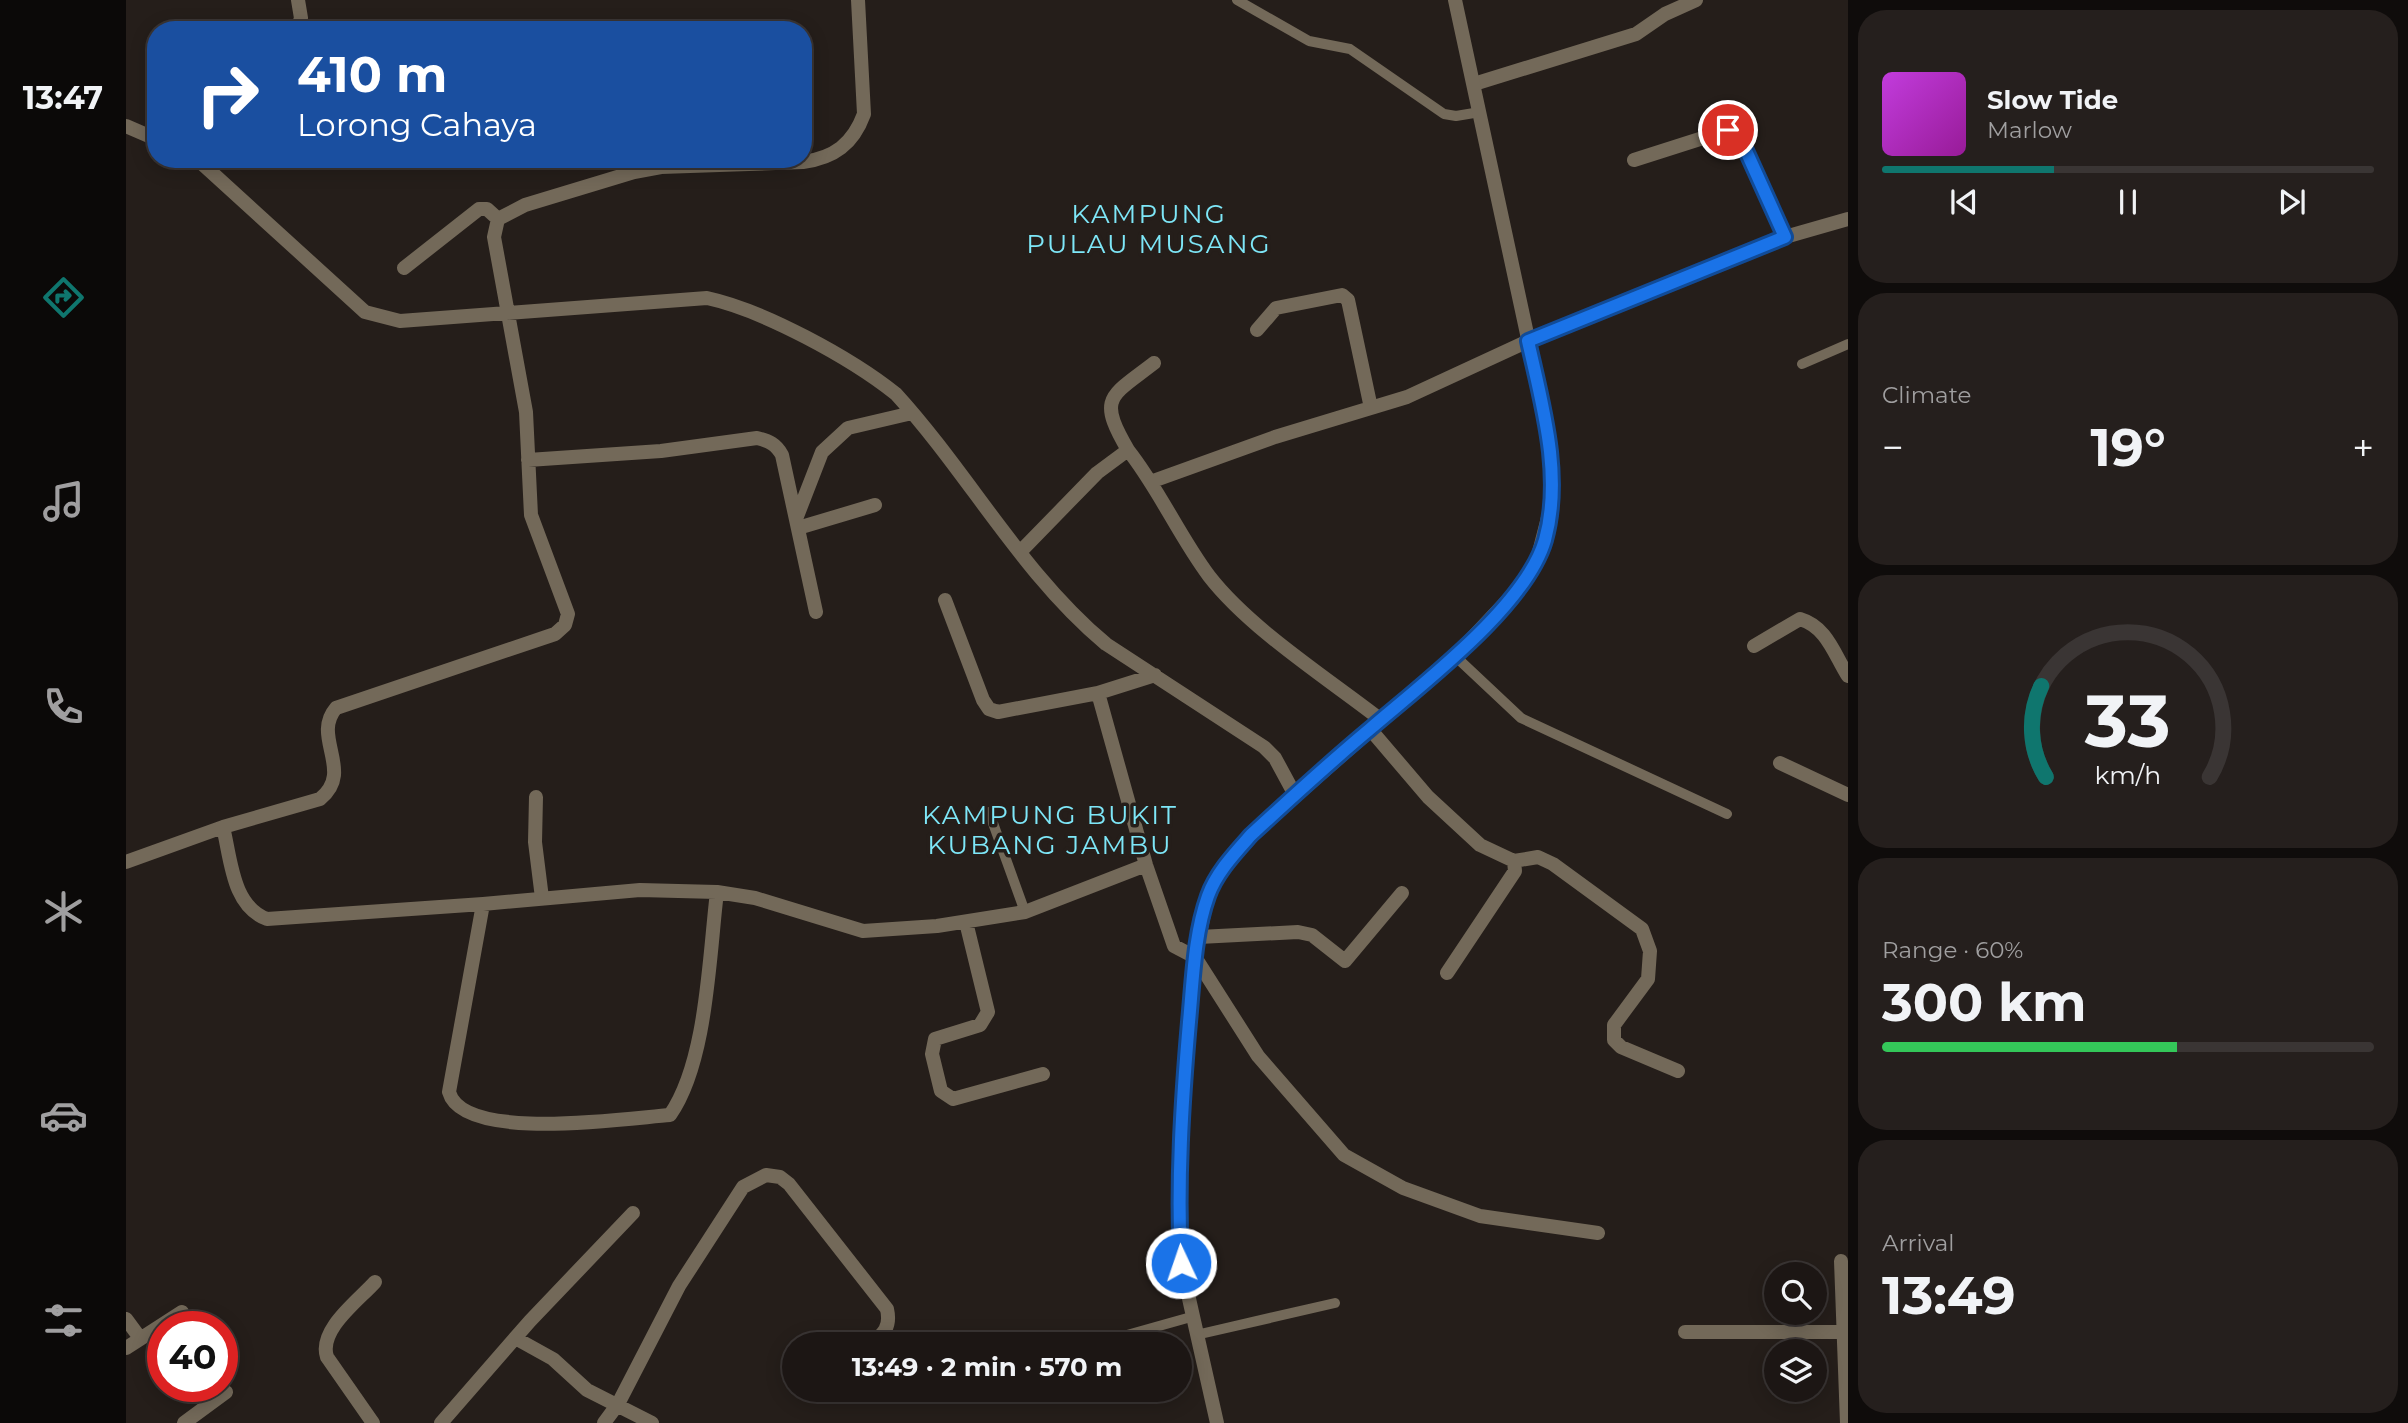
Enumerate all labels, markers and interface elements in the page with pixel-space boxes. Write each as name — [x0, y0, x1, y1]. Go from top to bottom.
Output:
text: 410 m — [297, 45, 447, 104]
icon: right — [182, 49, 273, 140]
text: 13:47 — [23, 78, 103, 117]
text: Slow Tide — [1987, 84, 2118, 116]
pin — [1698, 100, 1758, 160]
text: Lorong Cahaya — [297, 105, 537, 144]
icon: arrive — [1709, 111, 1747, 149]
text: Marlow — [1987, 116, 2072, 144]
icon: previous — [1945, 183, 1983, 221]
icon: pause — [2109, 183, 2147, 221]
icon: next — [2273, 183, 2311, 221]
district label: KAMPUNG PULAU MUSANG — [1026, 198, 1272, 260]
icon: directions — [39, 273, 88, 322]
text: Climate — [1882, 381, 1971, 409]
text: 19° — [2090, 416, 2166, 479]
text: − — [1882, 424, 1904, 471]
text: + — [2352, 424, 2374, 471]
icon: music — [39, 477, 88, 526]
text: 33 — [2084, 678, 2171, 766]
icon: phone — [39, 682, 88, 731]
text: km/h — [2095, 760, 2161, 790]
district label: KAMPUNG BUKIT KUBANG JAMBU — [922, 799, 1178, 861]
icon: climate — [39, 887, 88, 936]
text: Range · 60% — [1882, 936, 2023, 964]
text: 300 km — [1882, 971, 2087, 1034]
icon: car — [39, 1091, 88, 1140]
position arrow — [1144, 1226, 1218, 1300]
text: Arrival — [1882, 1229, 1955, 1257]
map controls — [1764, 1262, 1827, 1402]
button: search — [1764, 1262, 1827, 1325]
text: 13:49 — [1882, 1264, 2016, 1327]
icon: filters — [39, 1296, 88, 1345]
speed limit sign: 40 — [147, 1311, 238, 1402]
button: layers — [1764, 1339, 1827, 1402]
text: 13:49 · 2 min · 570 m — [852, 1351, 1122, 1383]

